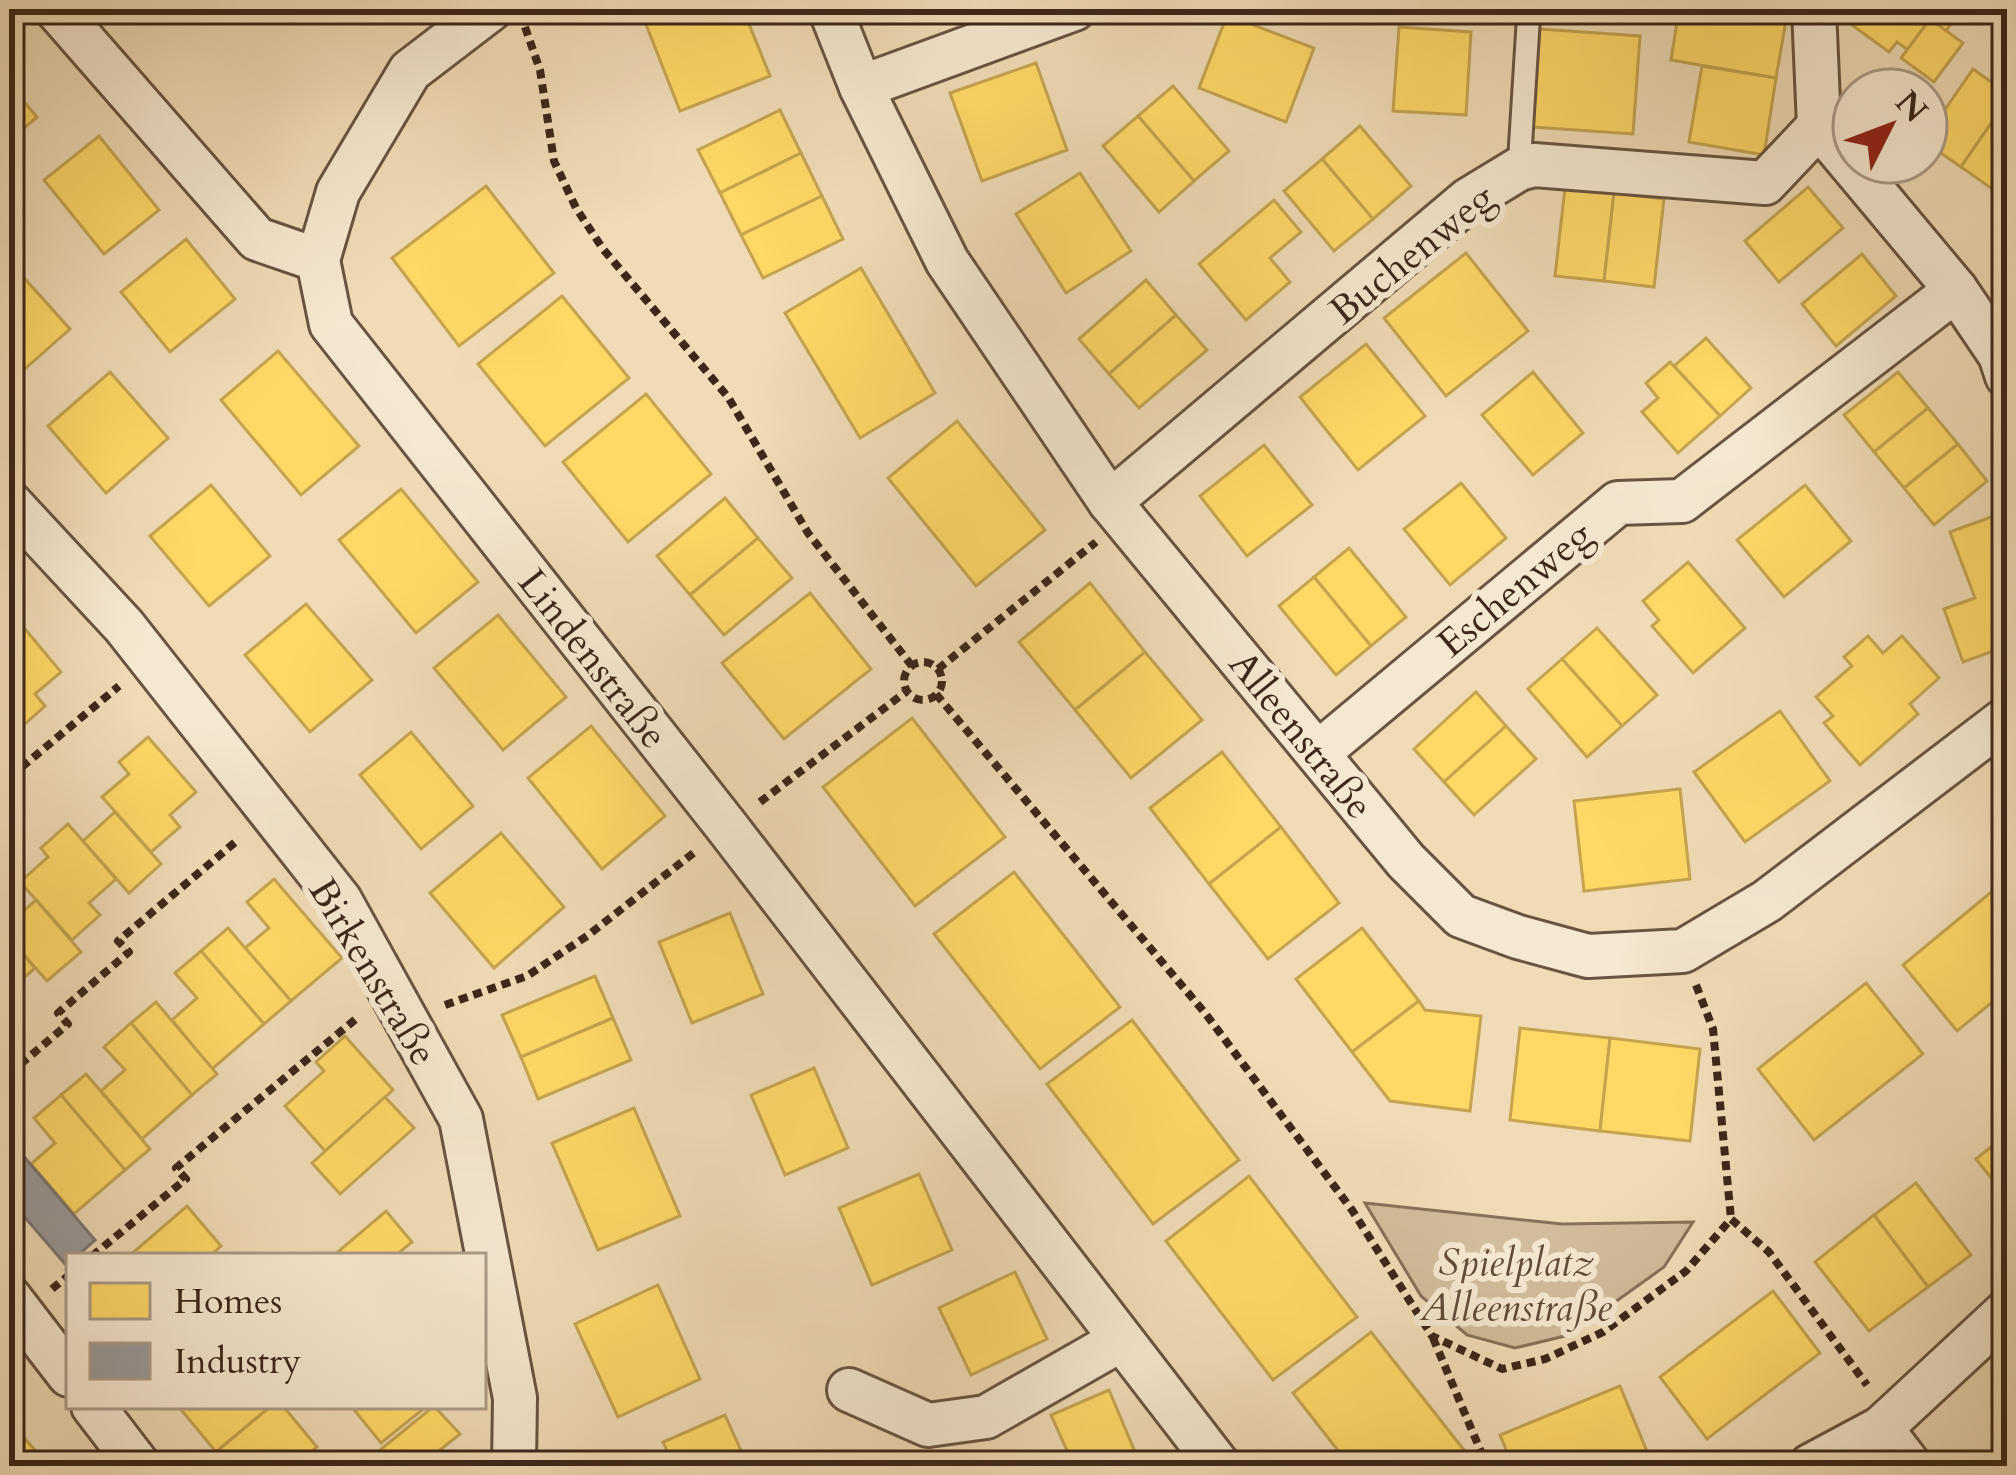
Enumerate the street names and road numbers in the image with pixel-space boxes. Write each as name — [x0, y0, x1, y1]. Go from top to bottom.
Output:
street label: Buchenweg — [1318, 171, 1506, 337]
street label: Eschenweg — [1426, 509, 1604, 670]
street label: Lindenstraße — [506, 558, 680, 760]
street label: Alleenstraße — [1217, 640, 1385, 830]
street label: Birkenstraße — [296, 868, 449, 1075]

